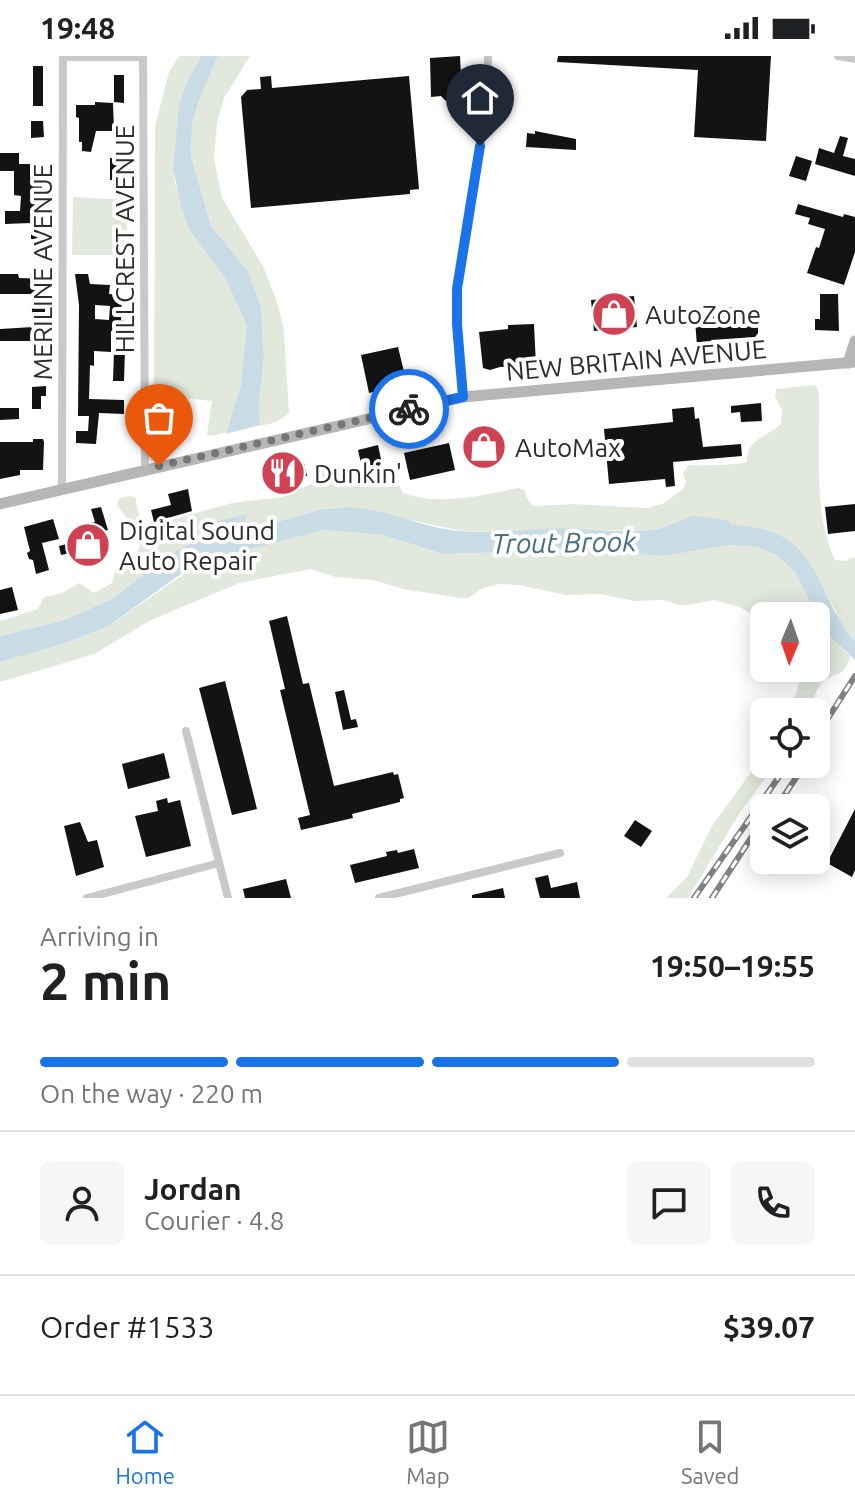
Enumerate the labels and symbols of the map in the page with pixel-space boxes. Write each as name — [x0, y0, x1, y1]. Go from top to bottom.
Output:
pin — [446, 64, 514, 146]
street label: HILLCREST AVENUE — [110, 125, 139, 353]
street label: MERILINE AVENUE — [28, 164, 57, 380]
shop icon: AutoZone — [590, 290, 638, 338]
place label: AutoZone — [645, 300, 761, 329]
street label: NEW BRITAIN AVENUE — [505, 334, 767, 386]
courier — [369, 369, 449, 449]
pin — [125, 384, 193, 466]
shop icon: AutoMax — [460, 423, 508, 471]
place label: AutoMax — [515, 433, 621, 462]
restaurant icon: Dunkin' — [259, 449, 307, 497]
place label: Dunkin' — [314, 459, 402, 488]
place label: Digital Sound Auto Repair — [119, 516, 275, 575]
shop icon: Digital Sound Auto Repair — [64, 521, 112, 569]
water label: Trout Brook — [491, 525, 637, 559]
north arrow — [750, 602, 830, 682]

